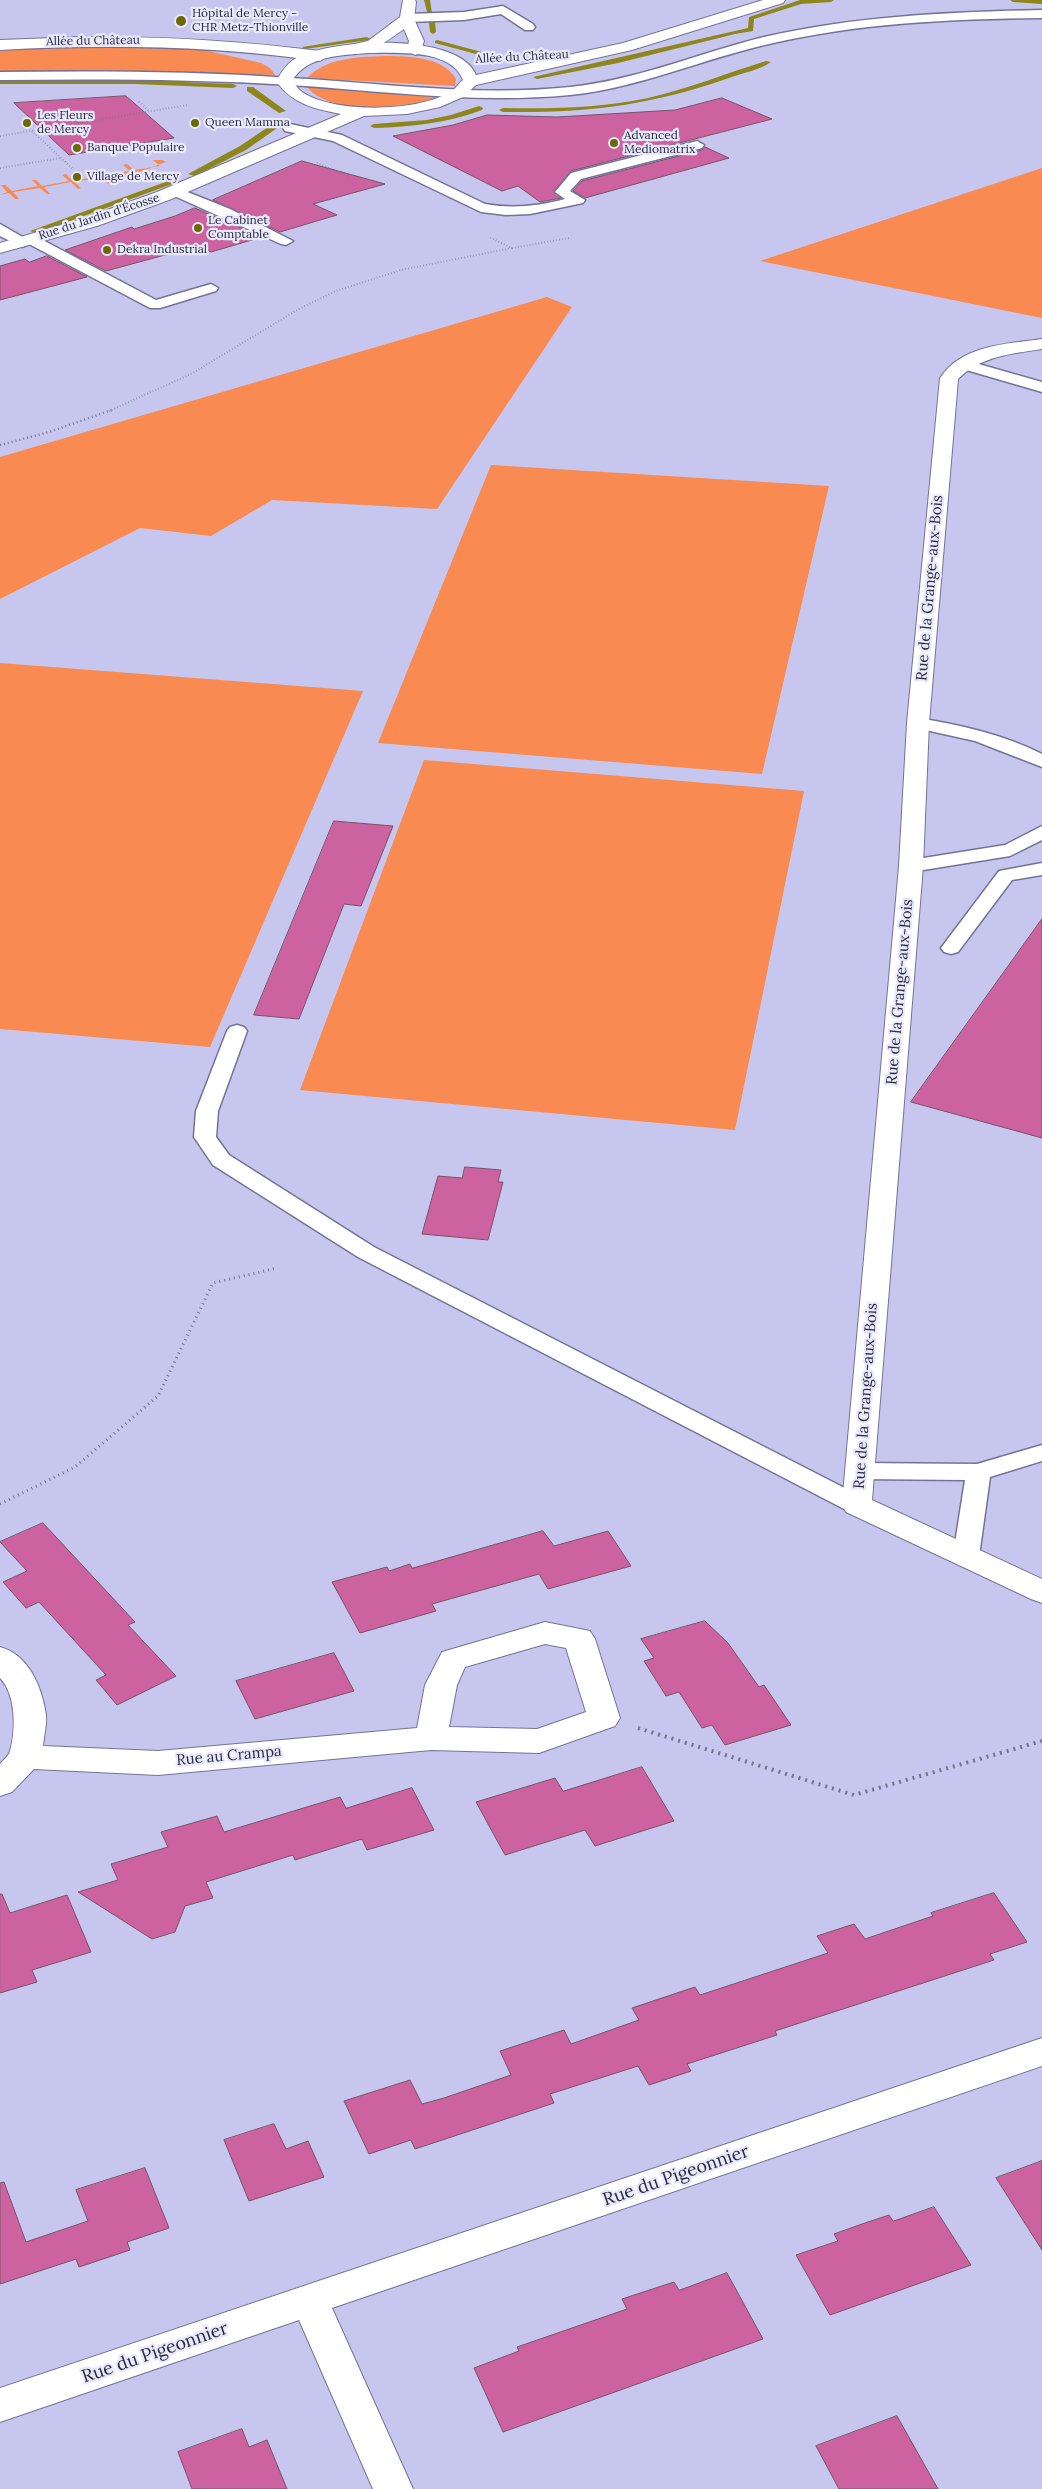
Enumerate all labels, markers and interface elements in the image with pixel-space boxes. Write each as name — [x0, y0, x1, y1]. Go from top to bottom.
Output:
place label: Hôpital de Mercy - CHR Metz-Thionville — [192, 7, 308, 35]
marker: Hôpital de Mercy - CHR Metz-Thionville — [174, 14, 188, 28]
street label: Allée du Château — [46, 33, 140, 49]
street label: Allée du Château — [475, 47, 569, 67]
place label: Les Fleurs de Mercy — [37, 109, 93, 137]
place label: Queen Mamma — [205, 116, 290, 130]
marker: Les Fleurs de Mercy — [21, 117, 33, 129]
marker: Queen Mamma — [189, 117, 201, 129]
place label: Advanced Mediomatrix — [624, 129, 695, 157]
marker: Advanced Mediomatrix — [608, 137, 620, 149]
place label: Banque Populaire — [87, 141, 185, 155]
marker: Banque Populaire — [71, 142, 83, 154]
place label: Village de Mercy — [87, 170, 179, 184]
marker: Village de Mercy — [71, 171, 83, 183]
street label: Rue du Jardin d'Écosse — [37, 191, 161, 243]
place label: Le Cabinet Comptable — [208, 214, 269, 242]
marker: Le Cabinet Comptable — [192, 222, 204, 234]
place label: Dekra Industrial — [117, 243, 207, 257]
marker: Dekra Industrial — [101, 244, 113, 256]
street label: Rue de la Grange-aux-Bois — [913, 494, 947, 682]
street label: Rue de la Grange-aux-Bois — [883, 898, 917, 1086]
street label: Rue de la Grange-aux-Bois — [851, 1302, 881, 1490]
street label: Rue au Crampa — [176, 1742, 282, 1770]
street label: Rue du Pigeonnier — [600, 2141, 752, 2211]
street label: Rue du Pigeonnier — [79, 2318, 231, 2388]

